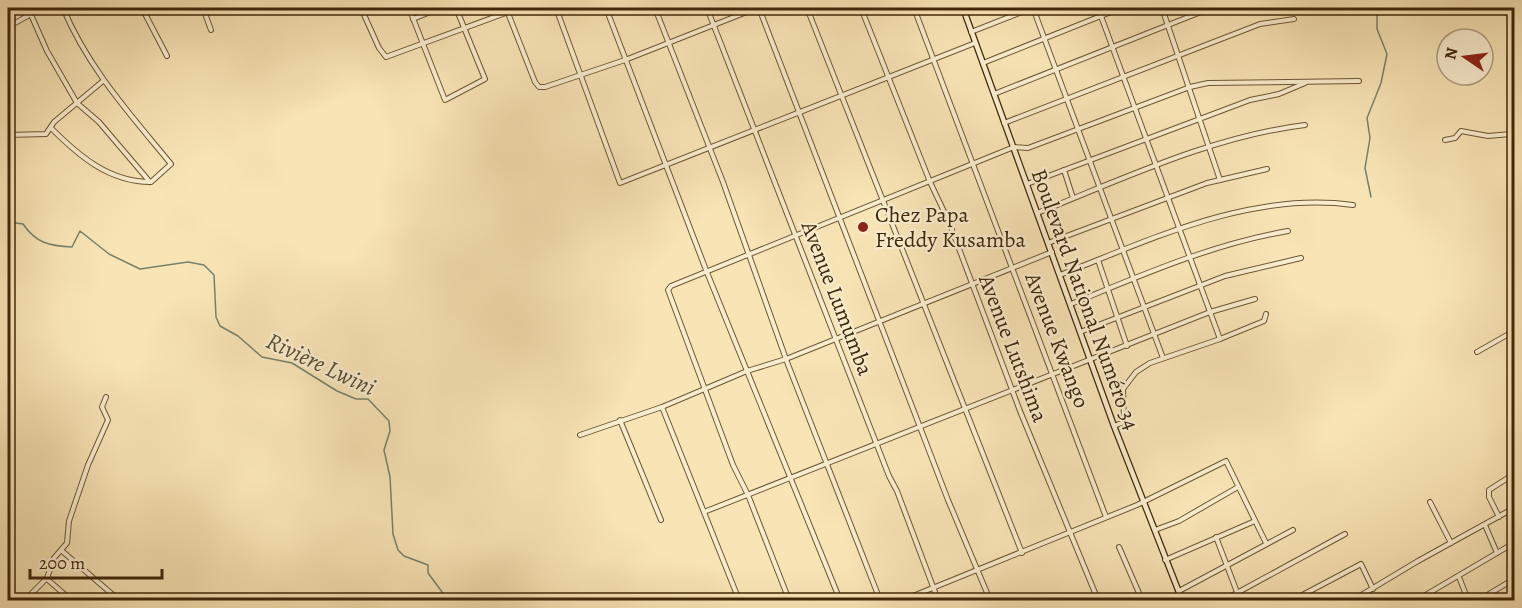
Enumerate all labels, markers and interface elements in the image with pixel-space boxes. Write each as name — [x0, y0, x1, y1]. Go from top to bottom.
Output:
north arrow — [1435, 27, 1495, 87]
text: N — [1439, 45, 1464, 62]
street label: Boulevard National Numéro 34 — [1024, 165, 1146, 434]
place label: Chez Papa Freddy Kusamba — [875, 200, 1027, 255]
street label: Avenue Lumumba — [794, 216, 881, 380]
marker: Chez Papa Freddy Kusamba — [856, 220, 870, 234]
street label: Avenue Kwango — [1017, 268, 1097, 412]
street label: Avenue Lutshima — [971, 269, 1055, 427]
water label: Rivière Lwini — [261, 325, 381, 403]
scale bar — [30, 542, 162, 580]
text: 200 m — [39, 551, 85, 575]

